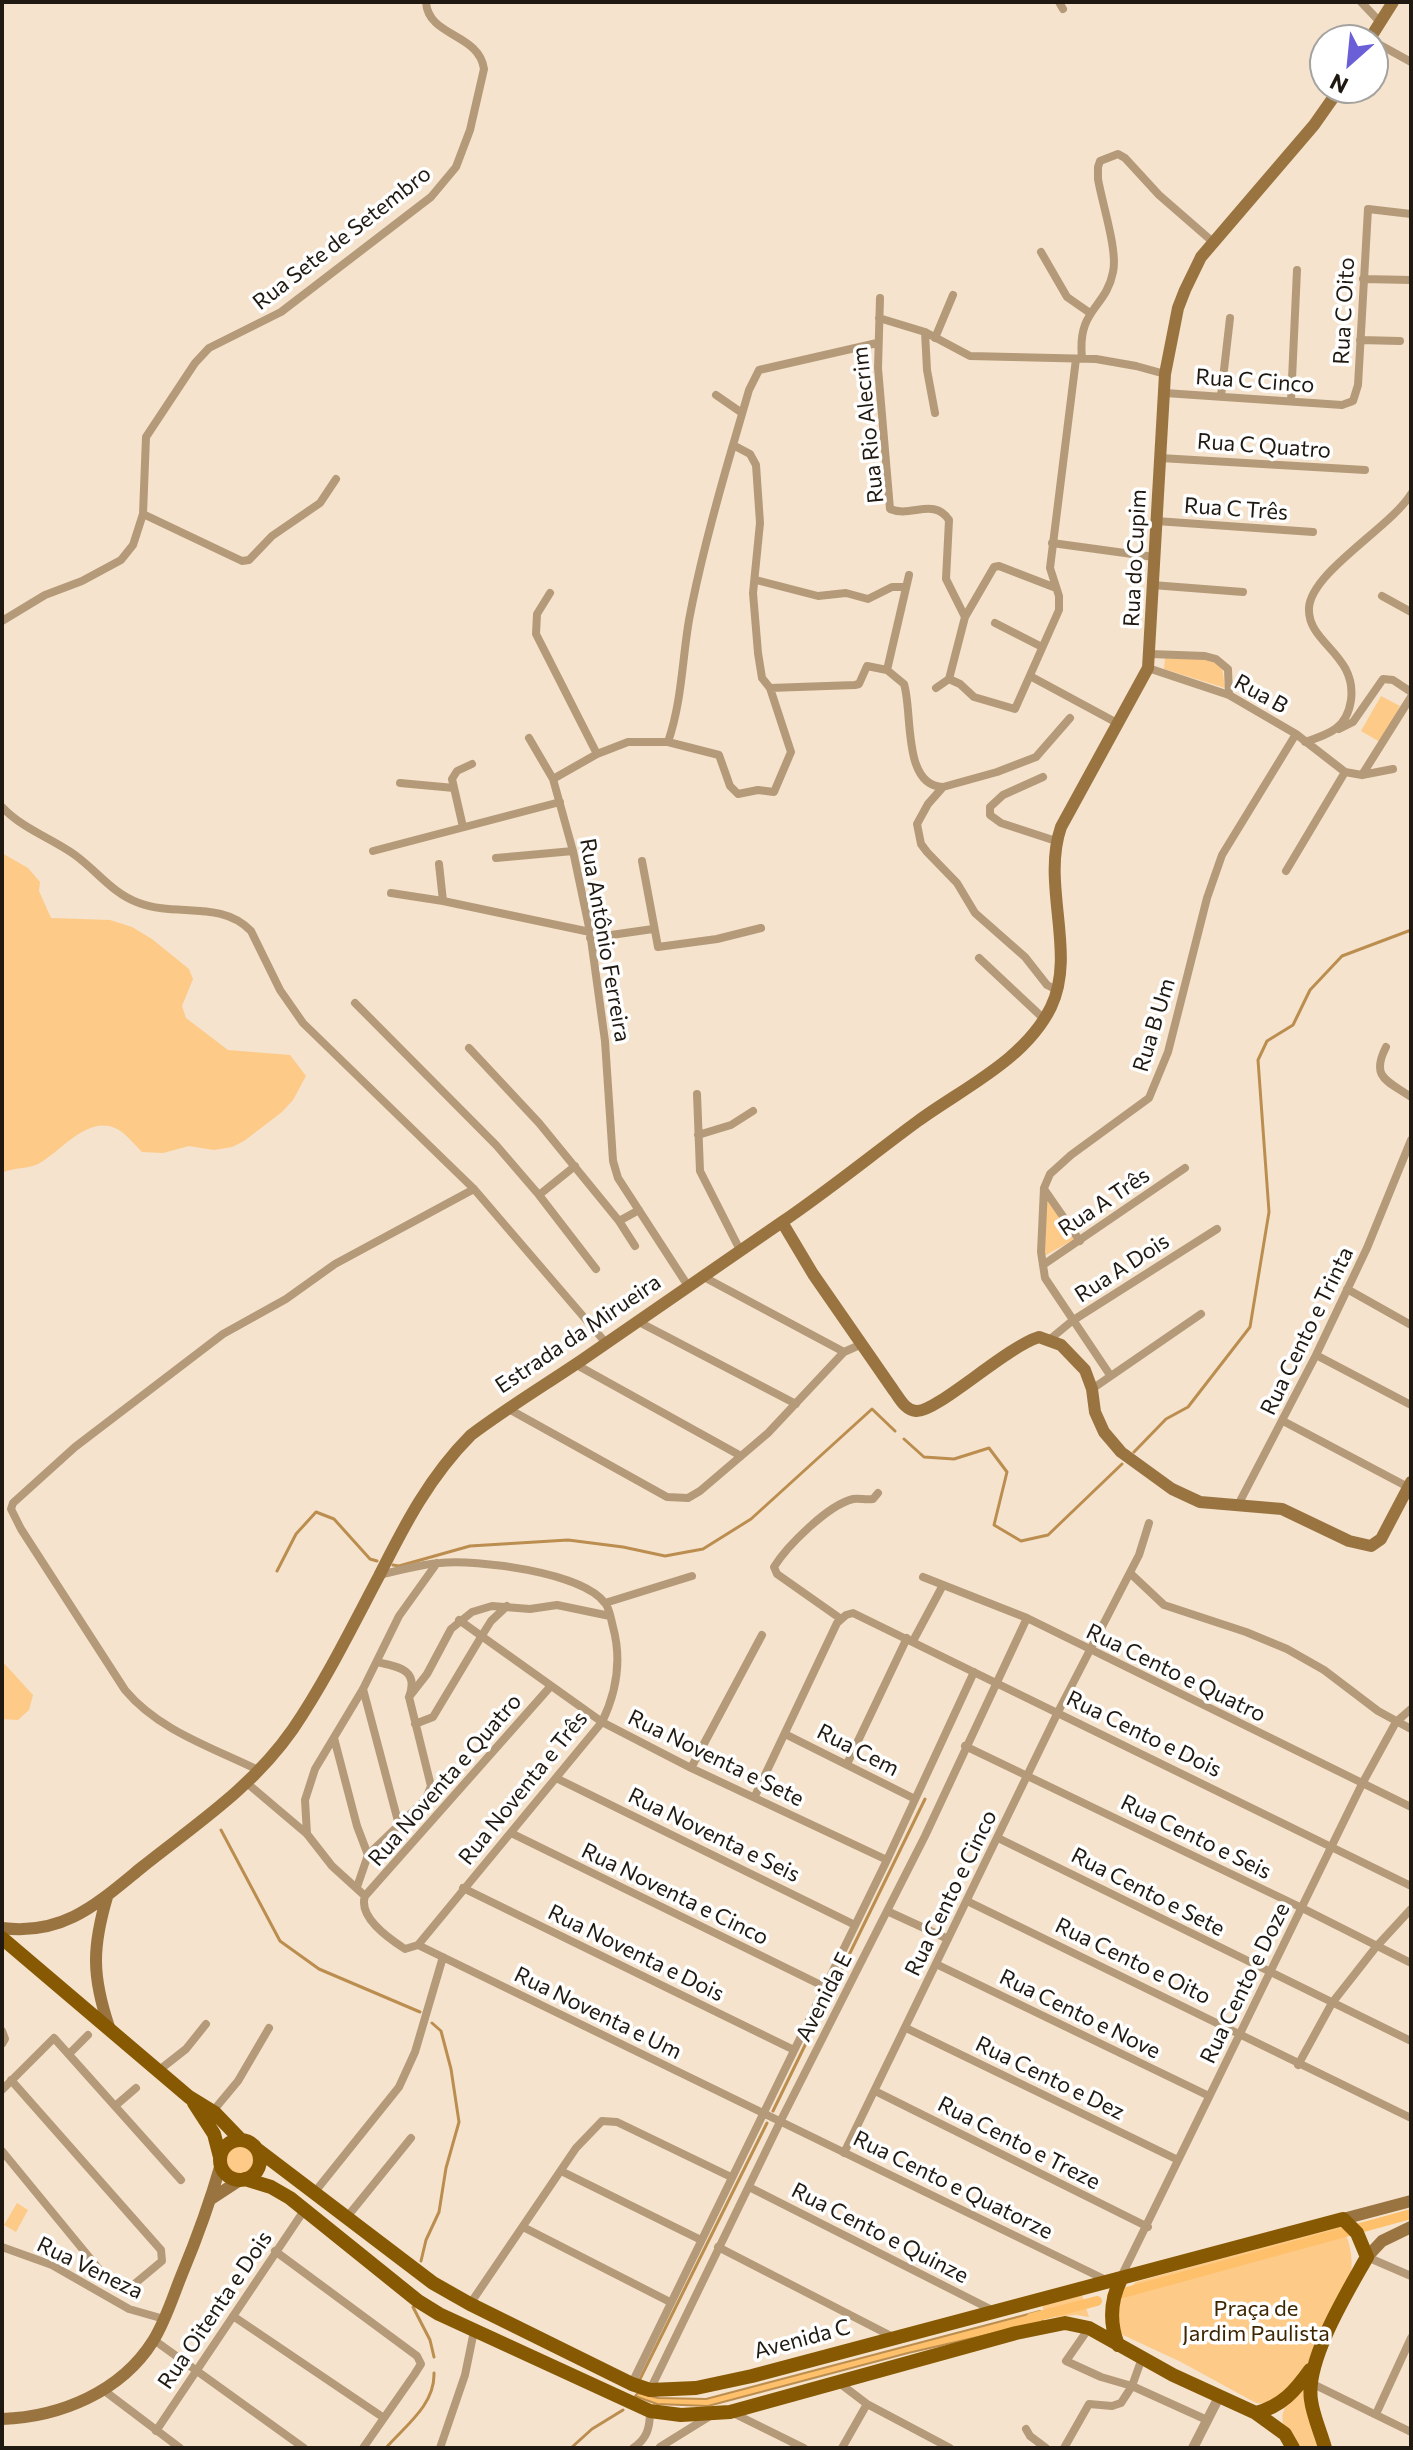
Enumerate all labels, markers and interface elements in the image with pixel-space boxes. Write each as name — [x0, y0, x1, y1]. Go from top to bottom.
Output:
north arrow — [1309, 24, 1389, 104]
text: N — [1325, 68, 1352, 100]
street label: Rua Sete de Setembro — [248, 160, 436, 316]
street label: Rua C Oito — [1328, 257, 1360, 365]
street label: Rua Rio Alecrim — [847, 345, 889, 505]
street label: Rua C Cinco — [1195, 364, 1315, 398]
street label: Rua C Quatro — [1196, 428, 1332, 464]
street label: Rua do Cupim — [1118, 488, 1152, 628]
street label: Rua C Três — [1183, 492, 1289, 526]
street label: Rua B — [1230, 669, 1292, 719]
street label: Rua Antônio Ferreira — [574, 836, 636, 1044]
street label: Rua B Um — [1127, 975, 1181, 1075]
street label: Rua A Três — [1053, 1162, 1155, 1242]
street label: Rua A Dois — [1070, 1228, 1174, 1308]
street label: Rua Cento e Trinta — [1255, 1243, 1359, 1419]
street label: Estrada da Mirueira — [490, 1269, 666, 1399]
street label: Rua Cento e Quatro — [1082, 1618, 1270, 1728]
street label: Rua Cento e Dois — [1062, 1685, 1226, 1783]
street label: Rua Noventa e Quatro — [363, 1688, 527, 1872]
street label: Rua Noventa e Sete — [624, 1704, 808, 1812]
street label: Rua Noventa e Três — [453, 1706, 593, 1870]
street label: Rua Cem — [813, 1718, 903, 1782]
street label: Rua Noventa e Seis — [624, 1782, 804, 1888]
street label: Rua Cento e Seis — [1116, 1789, 1276, 1885]
street label: Rua Cento e Cinco — [899, 1806, 1003, 1980]
street label: Rua Noventa e Cinco — [577, 1837, 773, 1951]
street label: Rua Cento e Sete — [1067, 1842, 1229, 1942]
street label: Rua Cento e Doze — [1195, 1898, 1295, 2068]
street label: Rua Noventa e Dois — [544, 1899, 728, 2007]
street label: Rua Cento e Oito — [1051, 1912, 1215, 2010]
street label: Avenida E — [790, 1948, 858, 2046]
street label: Rua Noventa e Um — [510, 1961, 686, 2065]
street label: Rua Cento e Nove — [995, 1964, 1165, 2064]
street label: Rua Cento e Dez — [971, 2030, 1129, 2126]
street label: Rua Cento e Treze — [933, 2091, 1105, 2195]
street label: Rua Cento e Quatorze — [849, 2125, 1057, 2245]
street label: Rua Cento e Quinze — [787, 2177, 973, 2289]
street label: Rua Oitenta e Dois — [152, 2226, 278, 2394]
street label: Rua Veneza — [33, 2231, 147, 2305]
park label: Praça de Jardim Paulista — [1182, 2296, 1330, 2348]
street label: Avenida C — [751, 2313, 853, 2365]

